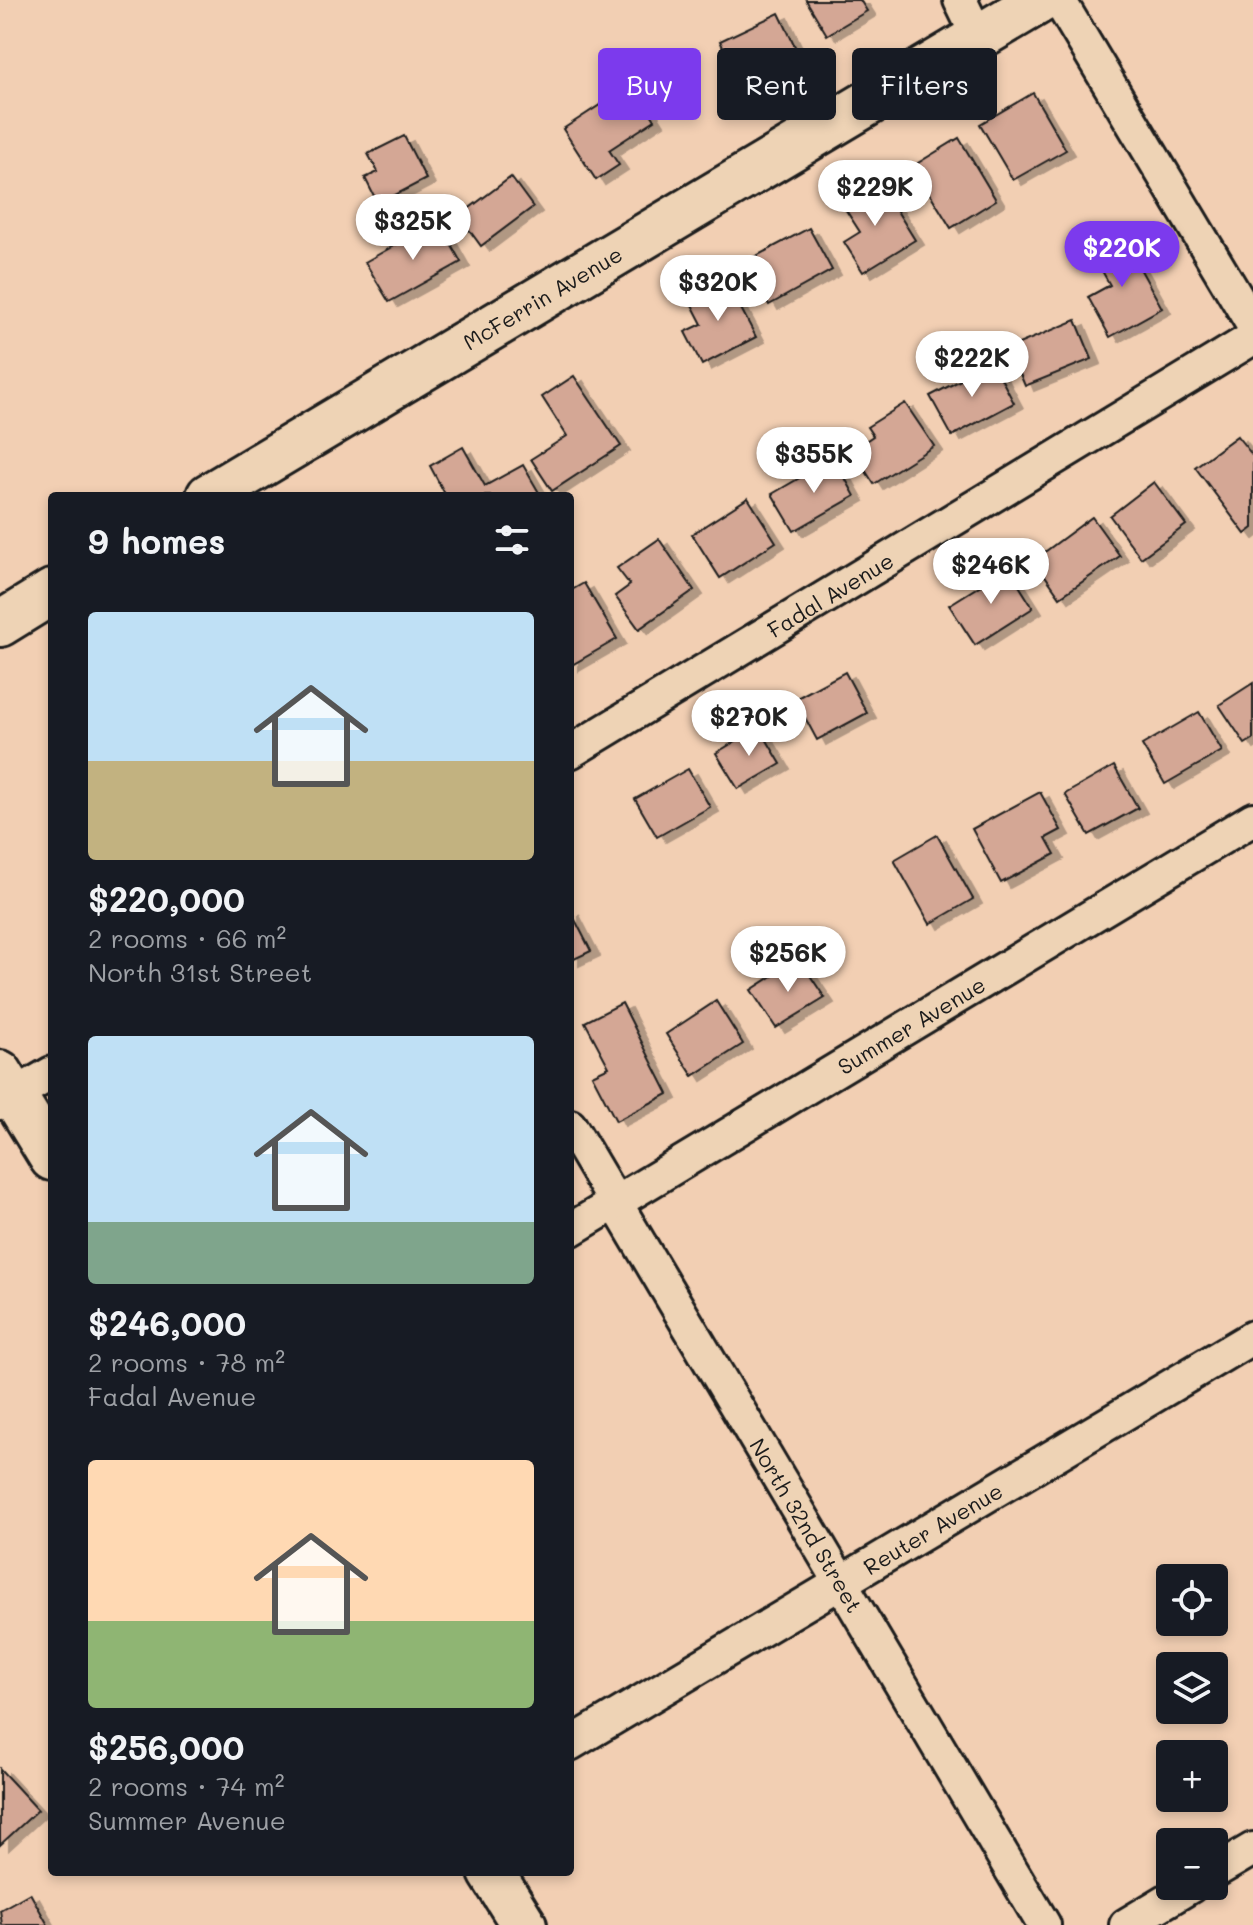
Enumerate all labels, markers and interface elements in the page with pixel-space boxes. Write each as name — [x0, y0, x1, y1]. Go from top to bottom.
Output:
chip: Buy — [598, 48, 701, 120]
chip: Rent — [717, 48, 836, 120]
chip: Filters — [852, 48, 997, 120]
pin: $229K — [819, 160, 931, 228]
text: $229K — [836, 169, 914, 203]
pin: $325K — [357, 194, 469, 262]
text: $325K — [374, 203, 452, 237]
pin: $220K — [1066, 221, 1178, 289]
text: $220K — [1083, 230, 1161, 264]
street label: McFerrin Avenue — [457, 239, 627, 356]
pin: $320K — [662, 255, 774, 323]
text: $320K — [678, 264, 758, 298]
pin: $222K — [916, 331, 1028, 399]
text: $222K — [934, 340, 1010, 374]
pin: $355K — [758, 427, 870, 495]
text: $355K — [774, 436, 854, 470]
text: 9 homes — [88, 518, 225, 563]
icon: filters — [490, 518, 534, 562]
pin: $246K — [935, 538, 1047, 606]
street label: Fadal Avenue — [762, 545, 898, 644]
text: $246K — [951, 547, 1031, 581]
icon: home — [239, 664, 383, 808]
pin: $270K — [693, 690, 805, 758]
text: $270K — [710, 699, 788, 733]
text: $220,000 — [88, 876, 245, 921]
text: 2 rooms · 66 m² — [88, 921, 286, 955]
pin: $256K — [732, 926, 844, 994]
text: $256K — [749, 935, 827, 969]
text: North 31st Street — [88, 955, 312, 989]
street label: Summer Avenue — [832, 969, 990, 1080]
icon: home — [239, 1088, 383, 1232]
text: $246,000 — [88, 1300, 246, 1345]
text: 2 rooms · 78 m² — [88, 1345, 285, 1379]
text: Fadal Avenue — [88, 1379, 256, 1413]
street label: North 32nd Street — [744, 1433, 870, 1618]
street label: Reuter Avenue — [858, 1475, 1008, 1581]
icon: home — [239, 1512, 383, 1656]
map controls — [1156, 1564, 1228, 1900]
button: locate — [1156, 1564, 1228, 1636]
button: layers — [1156, 1652, 1228, 1724]
text: $256,000 — [88, 1724, 244, 1769]
button: + — [1156, 1740, 1228, 1812]
text: 2 rooms · 74 m² — [88, 1769, 285, 1803]
text: Summer Avenue — [88, 1803, 286, 1837]
button: − — [1156, 1828, 1228, 1900]

